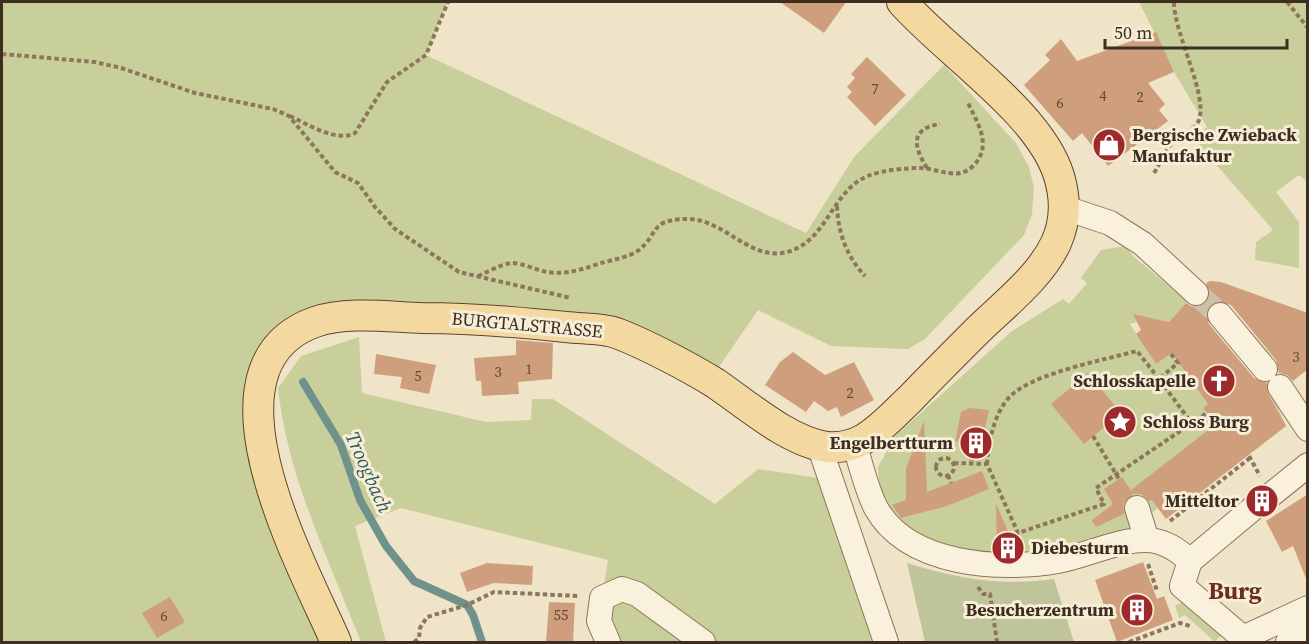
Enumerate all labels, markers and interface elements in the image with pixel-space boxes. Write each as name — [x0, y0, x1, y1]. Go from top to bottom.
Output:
scale bar — [1105, 12, 1286, 50]
text: 50 m — [1114, 20, 1152, 45]
house number: 7 — [871, 78, 879, 99]
house number: 4 — [1099, 85, 1107, 106]
house number: 2 — [1136, 86, 1144, 107]
house number: 6 — [1056, 92, 1064, 113]
place label: Bergische Zwieback Manufaktur — [1132, 122, 1297, 168]
shop icon: Bergische Zwieback Manufaktur — [1091, 127, 1127, 163]
street label: BURGTALSTRASSE — [451, 305, 604, 344]
house number: 3 — [1292, 346, 1300, 367]
house number: 1 — [525, 358, 533, 379]
house number: 3 — [494, 361, 502, 382]
church icon: Schlosskapelle — [1201, 363, 1237, 399]
house number: 5 — [414, 365, 422, 386]
place label: Schlosskapelle — [1073, 368, 1196, 393]
house number: 2 — [846, 382, 854, 403]
place icon: Schloss Burg — [1102, 404, 1138, 440]
place label: Schloss Burg — [1143, 409, 1249, 434]
building icon: Engelbertturm — [958, 425, 994, 461]
water label: Troogbach — [339, 427, 399, 517]
place label: Engelbertturm — [830, 430, 953, 455]
building icon: Mitteltor — [1244, 483, 1280, 519]
place label: Mitteltor — [1165, 488, 1240, 513]
building icon: Diebesturm — [990, 530, 1026, 566]
place label: Diebesturm — [1031, 535, 1129, 560]
district label: Burg — [1208, 574, 1262, 607]
building icon: Besucherzentrum — [1119, 592, 1155, 628]
place label: Besucherzentrum — [965, 597, 1114, 622]
house number: 55 — [553, 604, 569, 625]
house number: 6 — [160, 605, 168, 626]

